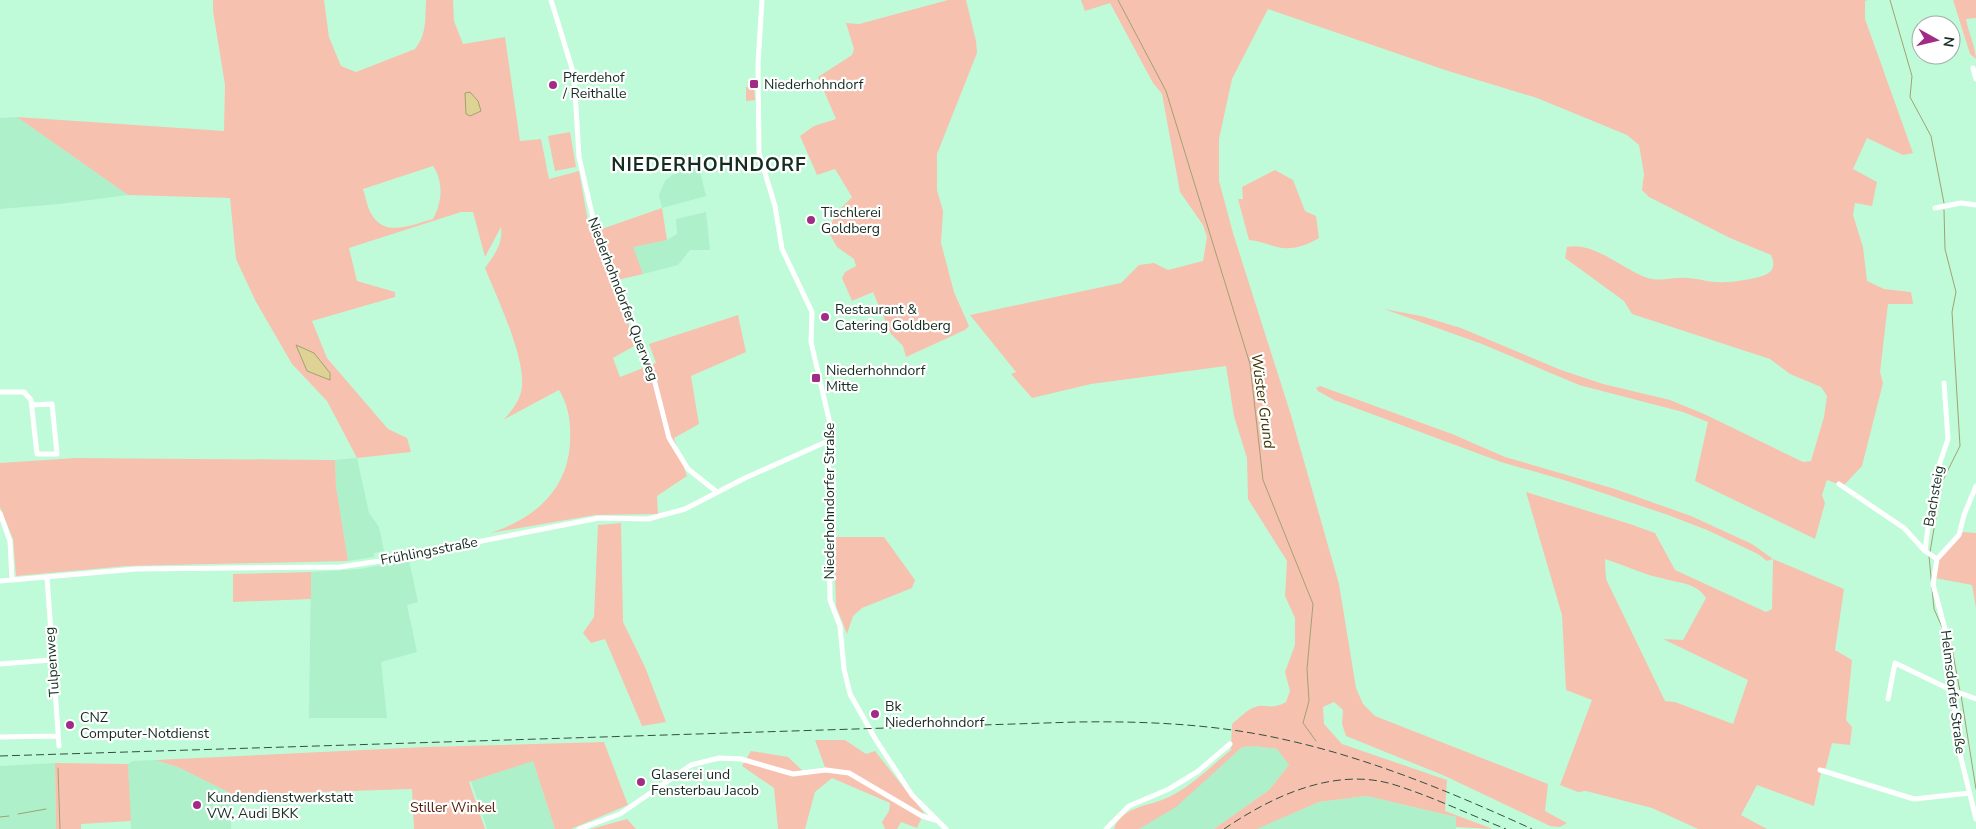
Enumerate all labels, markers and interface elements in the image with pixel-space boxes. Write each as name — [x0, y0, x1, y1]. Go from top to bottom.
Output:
north arrow — [1911, 15, 1961, 65]
text: N — [1938, 35, 1959, 48]
place label: Pferdehof / Reithalle — [562, 68, 626, 103]
place label: Niederhohndorf — [764, 75, 864, 94]
marker: Niederhohndorf — [748, 78, 760, 90]
marker: Pferdehof / Reithalle — [547, 79, 559, 91]
district label: NIEDERHOHNDORF — [611, 152, 807, 178]
place label: Tischlerei Goldberg — [821, 203, 881, 238]
street label: Niederhohndorfer Querweg — [583, 214, 663, 384]
marker: Tischlerei Goldberg — [805, 214, 817, 226]
place label: Restaurant & Catering Goldberg — [835, 300, 951, 335]
marker: Restaurant & Catering Goldberg — [819, 311, 831, 323]
water label: Wüster Grund — [1246, 352, 1280, 450]
place label: Niederhohndorf Mitte — [826, 361, 926, 396]
marker: Niederhohndorf Mitte — [810, 372, 822, 384]
street label: Niederhohndorfer Straße — [820, 422, 839, 580]
street label: Bachsteig — [1919, 464, 1949, 528]
street label: Frühlingsstraße — [379, 532, 479, 570]
street label: Tulpenweg — [40, 626, 64, 698]
street label: Helmsdorfer Straße — [1936, 629, 1970, 755]
place label: Bk Niederhohndorf — [885, 697, 985, 732]
place label: CNZ Computer-Notdienst — [80, 708, 209, 743]
marker: Bk Niederhohndorf — [869, 708, 881, 720]
marker: CNZ Computer-Notdienst — [64, 719, 76, 731]
place label: Glaserei und Fensterbau Jacob — [651, 765, 759, 800]
marker: Glaserei und Fensterbau Jacob — [635, 776, 647, 788]
place label: Kundendienstwerkstatt VW, Audi BKK — [206, 788, 353, 823]
park label: Stiller Winkel — [410, 798, 497, 817]
marker: Kundendienstwerkstatt VW, Audi BKK — [191, 799, 203, 811]

